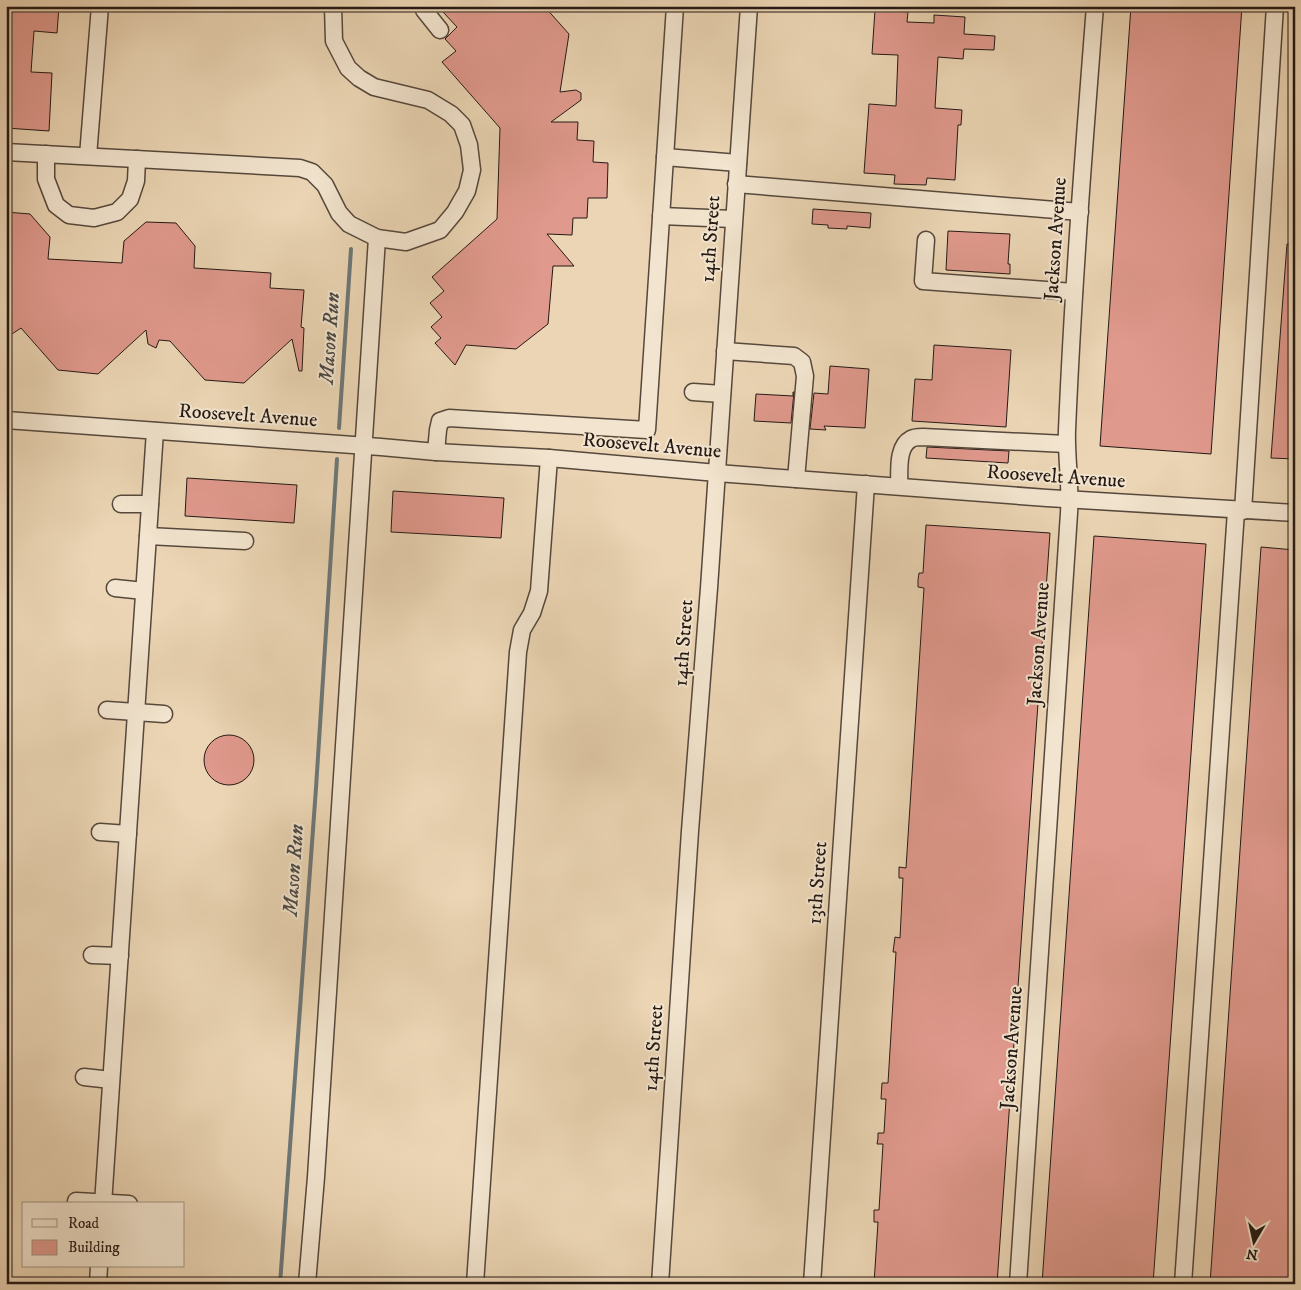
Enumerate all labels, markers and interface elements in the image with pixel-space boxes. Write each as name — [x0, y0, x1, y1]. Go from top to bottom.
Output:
street label: Jackson Avenue — [1039, 177, 1073, 303]
street label: 14th Street — [695, 195, 727, 283]
water label: Mason Run — [314, 291, 346, 387]
street label: Roosevelt Avenue — [178, 399, 318, 433]
street label: Roosevelt Avenue — [582, 427, 722, 465]
street label: Roosevelt Avenue — [986, 460, 1126, 494]
street label: Jackson Avenue — [1022, 582, 1056, 708]
street label: 14th Street — [668, 599, 700, 687]
water label: Mason Run — [278, 823, 310, 919]
street label: 13th Street — [803, 841, 833, 925]
street label: Jackson Avenue — [995, 986, 1029, 1112]
street label: 14th Street — [638, 1004, 670, 1092]
legend — [22, 1202, 185, 1268]
text: Road — [68, 1214, 100, 1233]
north arrow — [1228, 1218, 1278, 1268]
text: Building — [68, 1238, 120, 1257]
text: N — [1245, 1244, 1259, 1264]

